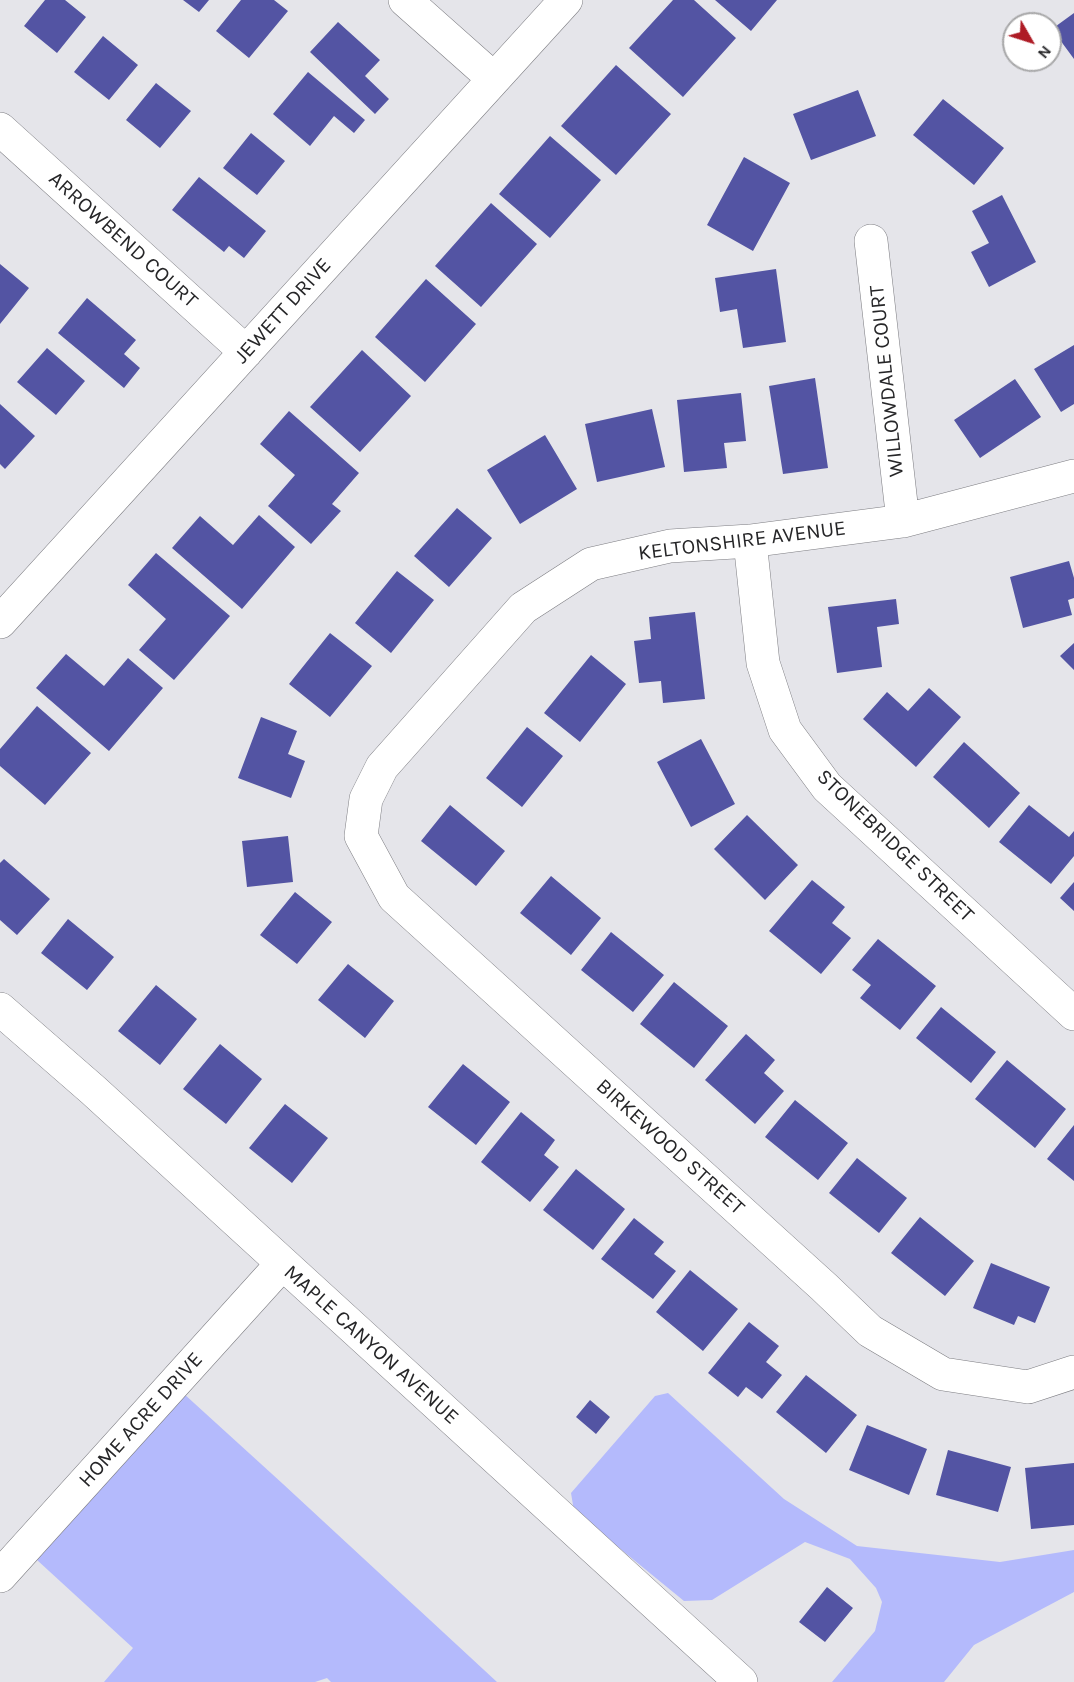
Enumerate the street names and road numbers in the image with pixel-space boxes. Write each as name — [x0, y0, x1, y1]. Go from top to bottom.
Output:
street label: ARROWBEND COURT — [43, 167, 203, 313]
street label: JEWETT DRIVE — [229, 253, 337, 369]
street label: WILLOWDALE COURT — [864, 284, 910, 478]
street label: KELTONSHIRE AVENUE — [637, 516, 847, 566]
street label: STONEBRIDGE STREET — [811, 764, 979, 928]
street label: BIRKEWOOD STREET — [590, 1074, 750, 1220]
street label: MAPLE CANYON AVENUE — [278, 1260, 464, 1430]
street label: HOME ACRE DRIVE — [74, 1347, 208, 1493]

